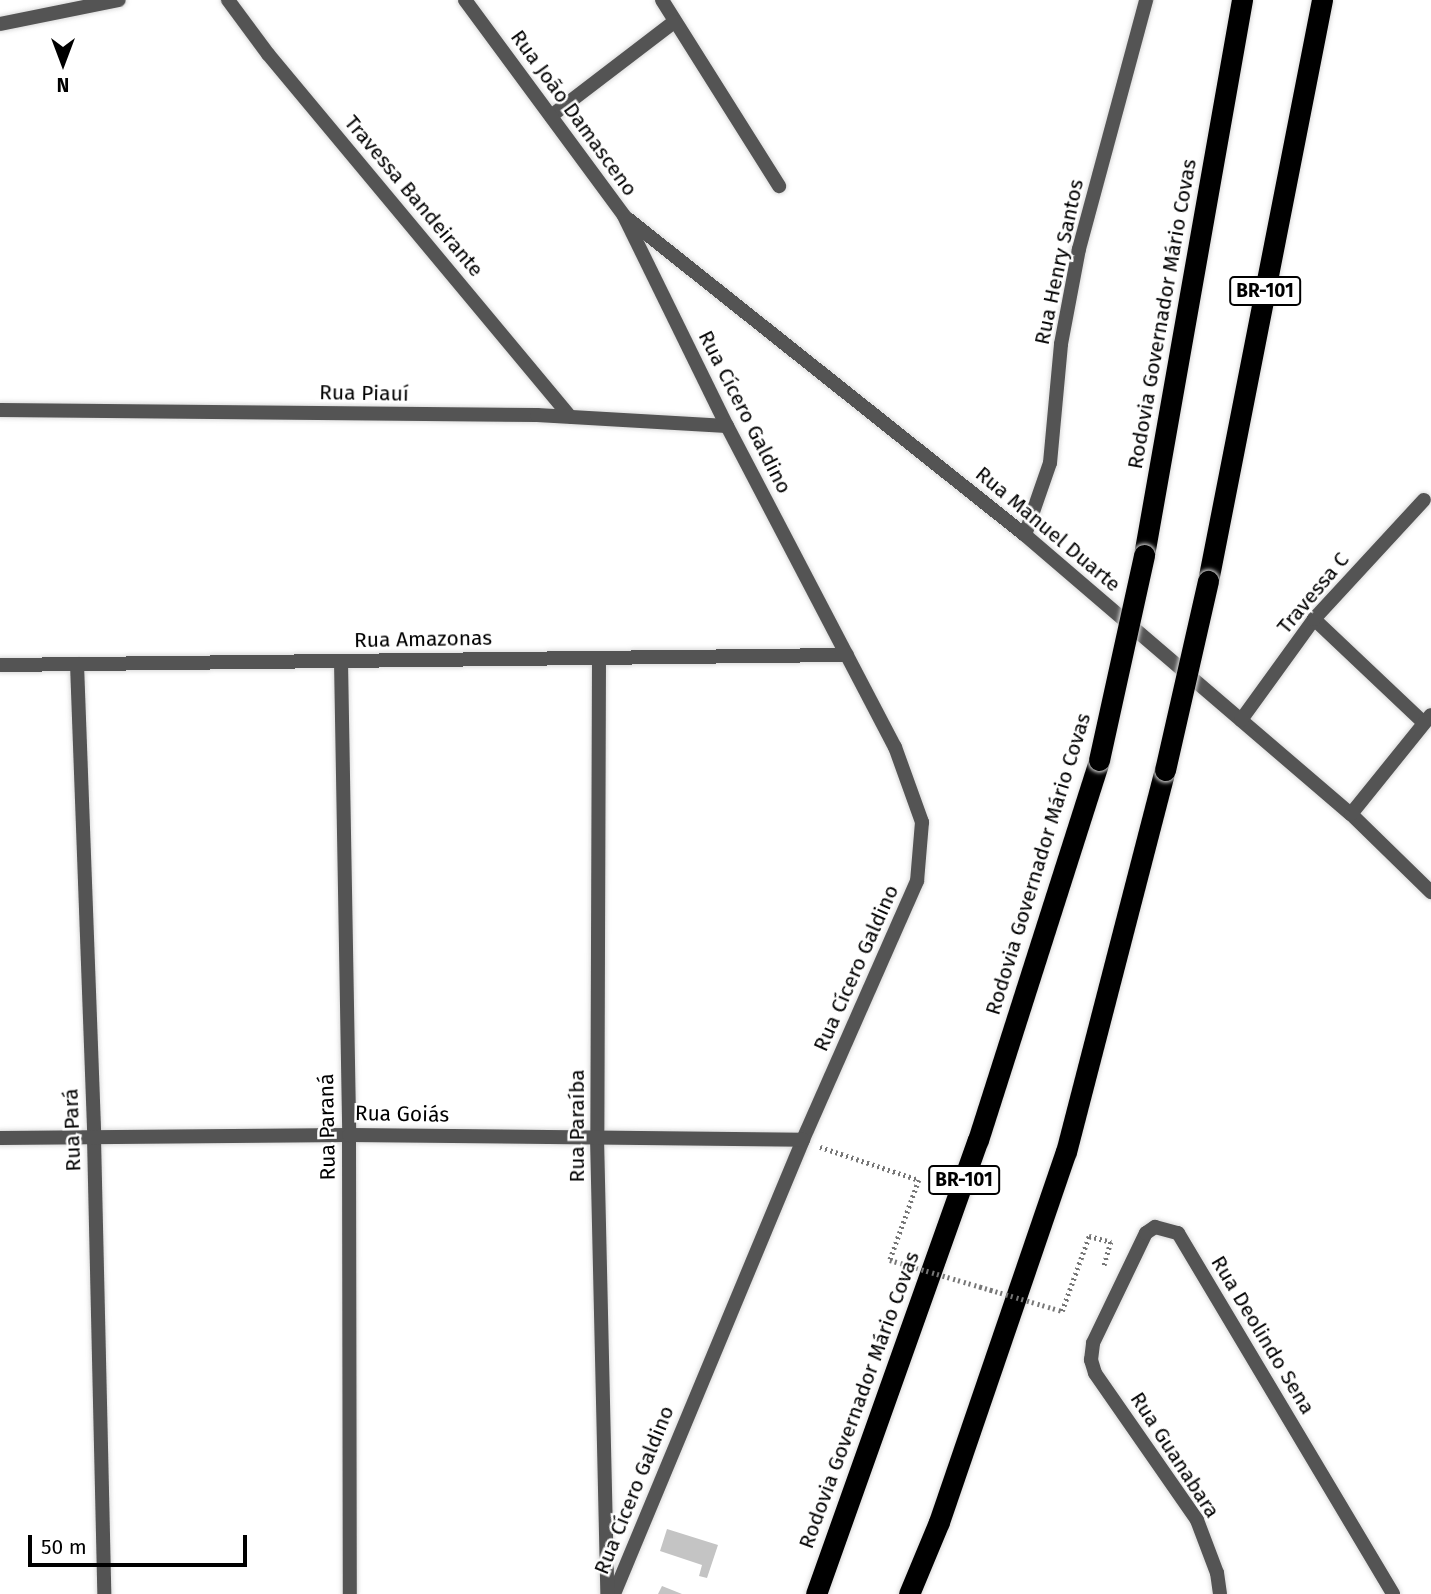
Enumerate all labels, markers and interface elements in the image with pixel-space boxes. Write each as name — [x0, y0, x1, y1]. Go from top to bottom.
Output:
street label: Rua João Damasceno — [505, 25, 643, 201]
north arrow — [28, 28, 98, 98]
text: N — [57, 73, 69, 96]
street label: Travessa Bandeirante — [339, 110, 489, 282]
street label: Rodovia Governador Mário Covas — [1122, 157, 1202, 471]
street label: Rua Henry Santos — [1029, 177, 1089, 347]
road number: BR-101 — [1228, 276, 1302, 306]
street label: Rua Cícero Galdino — [693, 326, 797, 498]
street label: Rua Piauí — [319, 380, 409, 406]
street label: Rua Manuel Duarte — [970, 461, 1126, 597]
street label: Travessa C — [1272, 547, 1354, 639]
street label: Rua Amazonas — [354, 625, 492, 653]
street label: Rodovia Governador Mário Covas — [980, 710, 1096, 1018]
street label: Rua Cícero Galdino — [808, 881, 904, 1055]
street label: Rua Paraíba — [564, 1069, 590, 1183]
street label: Rua Paraná — [313, 1073, 341, 1181]
street label: Rua Pará — [58, 1088, 86, 1172]
street label: Rua Goiás — [355, 1101, 449, 1127]
road number: BR-101 — [927, 1164, 1001, 1196]
street label: Rodovia Governador Mário Covas — [793, 1248, 925, 1552]
street label: Rua Deolindo Sena — [1206, 1251, 1320, 1419]
street label: Rua Guanabara — [1125, 1387, 1225, 1523]
street label: Rua Cícero Galdino — [589, 1402, 679, 1578]
scale bar — [32, 1520, 250, 1564]
text: 50 m — [41, 1534, 87, 1560]

